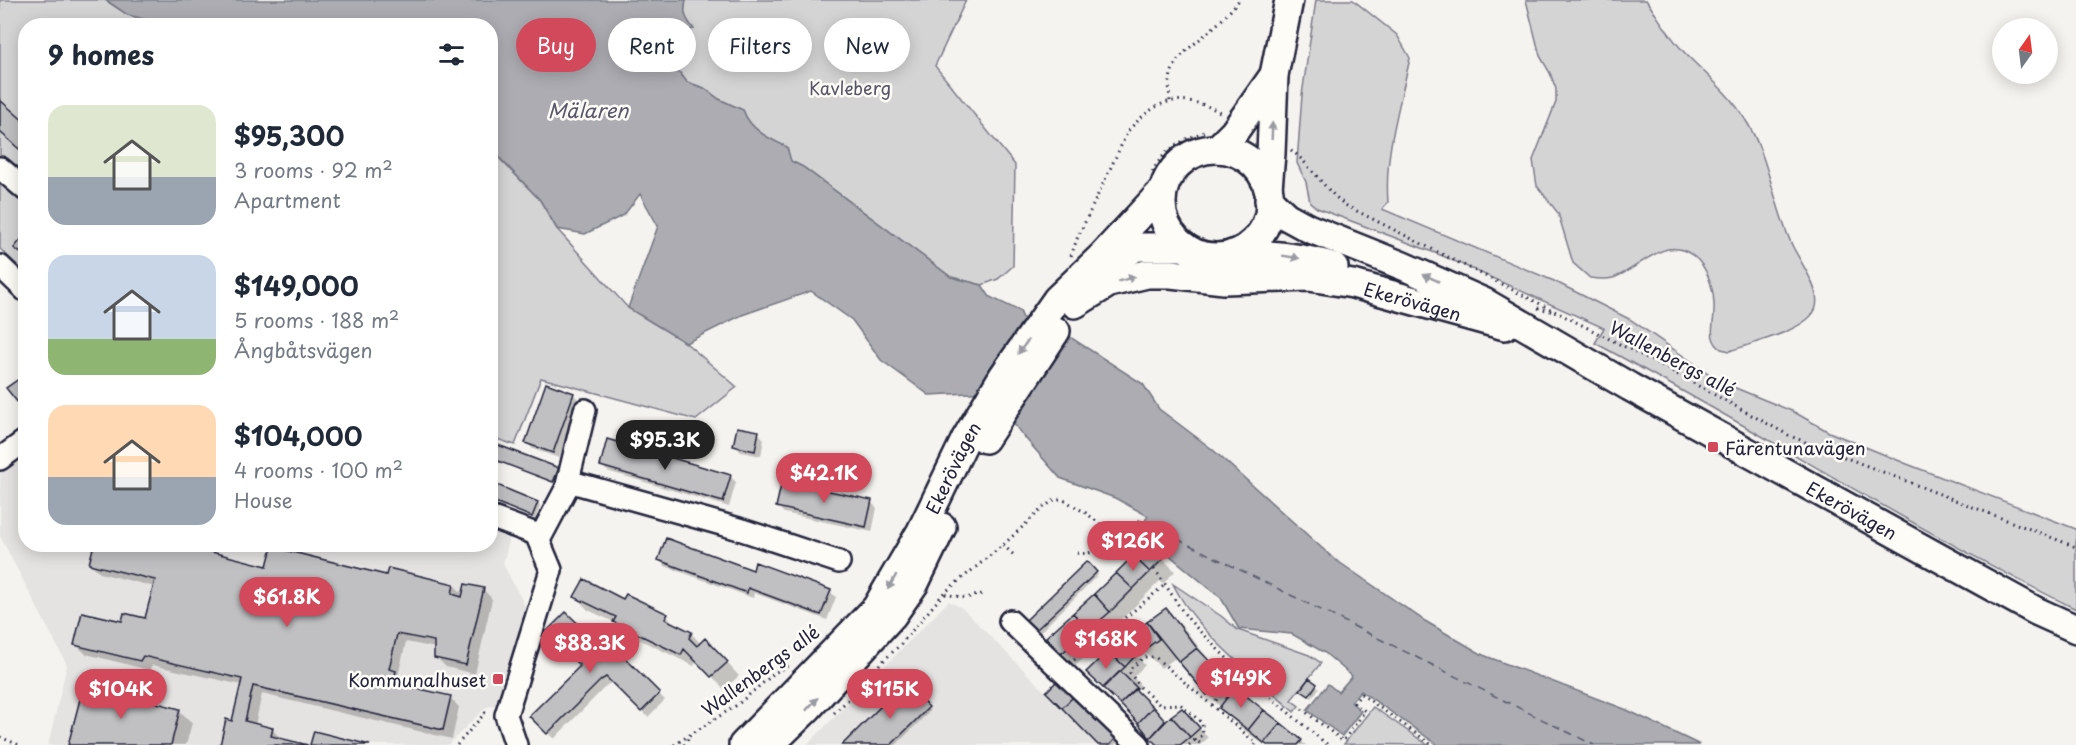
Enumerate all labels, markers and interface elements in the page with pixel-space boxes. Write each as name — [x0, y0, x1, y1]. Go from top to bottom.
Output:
chip: Buy — [516, 18, 596, 72]
chip: Rent — [608, 18, 696, 72]
chip: Filters — [708, 18, 812, 72]
chip: New — [824, 18, 910, 72]
north arrow — [1992, 18, 2058, 84]
map controls — [1992, 18, 2058, 84]
text: 9 homes — [48, 35, 154, 74]
icon: filters — [435, 38, 468, 71]
park label: Kavleberg — [809, 74, 891, 101]
water label: Mälaren — [548, 95, 629, 125]
text: $95,300 — [234, 116, 344, 155]
one-way arrow — [1267, 122, 1277, 141]
icon: home — [96, 129, 168, 201]
text: 3 rooms · 92 m² — [234, 155, 393, 185]
text: Apartment — [234, 185, 341, 215]
one-way arrow — [1282, 253, 1301, 262]
text: $149,000 — [234, 266, 359, 305]
one-way arrow — [1118, 273, 1136, 283]
one-way arrow — [1422, 273, 1440, 283]
street label: Ekerövägen — [1361, 274, 1465, 327]
icon: home — [96, 279, 168, 351]
text: 5 rooms · 188 m² — [234, 305, 399, 335]
street label: Wallenbergs allé — [1605, 313, 1741, 403]
text: Ångbåtsvägen — [234, 335, 373, 365]
one-way arrow — [1018, 339, 1030, 354]
text: $104,000 — [234, 416, 363, 455]
street label: Ekerövägen — [918, 416, 987, 518]
pin: $95.3K — [616, 420, 714, 471]
text: $95.3K — [630, 424, 700, 454]
icon: home — [96, 429, 168, 501]
place label: Färentunavägen — [1725, 434, 1866, 461]
marker: Färentunavägen — [1706, 440, 1720, 454]
pin: $42.1K — [775, 453, 873, 504]
text: 4 rooms · 100 m² — [234, 455, 403, 485]
text: $42.1K — [790, 457, 858, 487]
street label: Ekerövägen — [1802, 474, 1902, 546]
text: House — [234, 485, 293, 515]
pin: $126K — [1091, 521, 1175, 572]
text: $126K — [1101, 525, 1165, 555]
one-way arrow — [886, 574, 897, 590]
pin: $61.8K — [238, 577, 336, 628]
text: $61.8K — [253, 581, 321, 611]
street label: Wallenbergs allé — [695, 618, 825, 722]
pin: $168K — [1064, 619, 1148, 670]
pin: $88.3K — [541, 623, 639, 674]
text: $168K — [1074, 623, 1138, 653]
text: $88.3K — [554, 627, 626, 657]
pin: $149K — [1199, 658, 1283, 709]
text: $149K — [1210, 662, 1272, 692]
place label: Kommunalhuset — [348, 666, 486, 693]
pin: $104K — [79, 669, 163, 720]
pin: $115K — [848, 669, 932, 720]
marker: Kommunalhuset — [491, 672, 505, 686]
text: $104K — [89, 673, 153, 703]
text: $115K — [861, 673, 919, 703]
one-way arrow — [805, 696, 819, 711]

